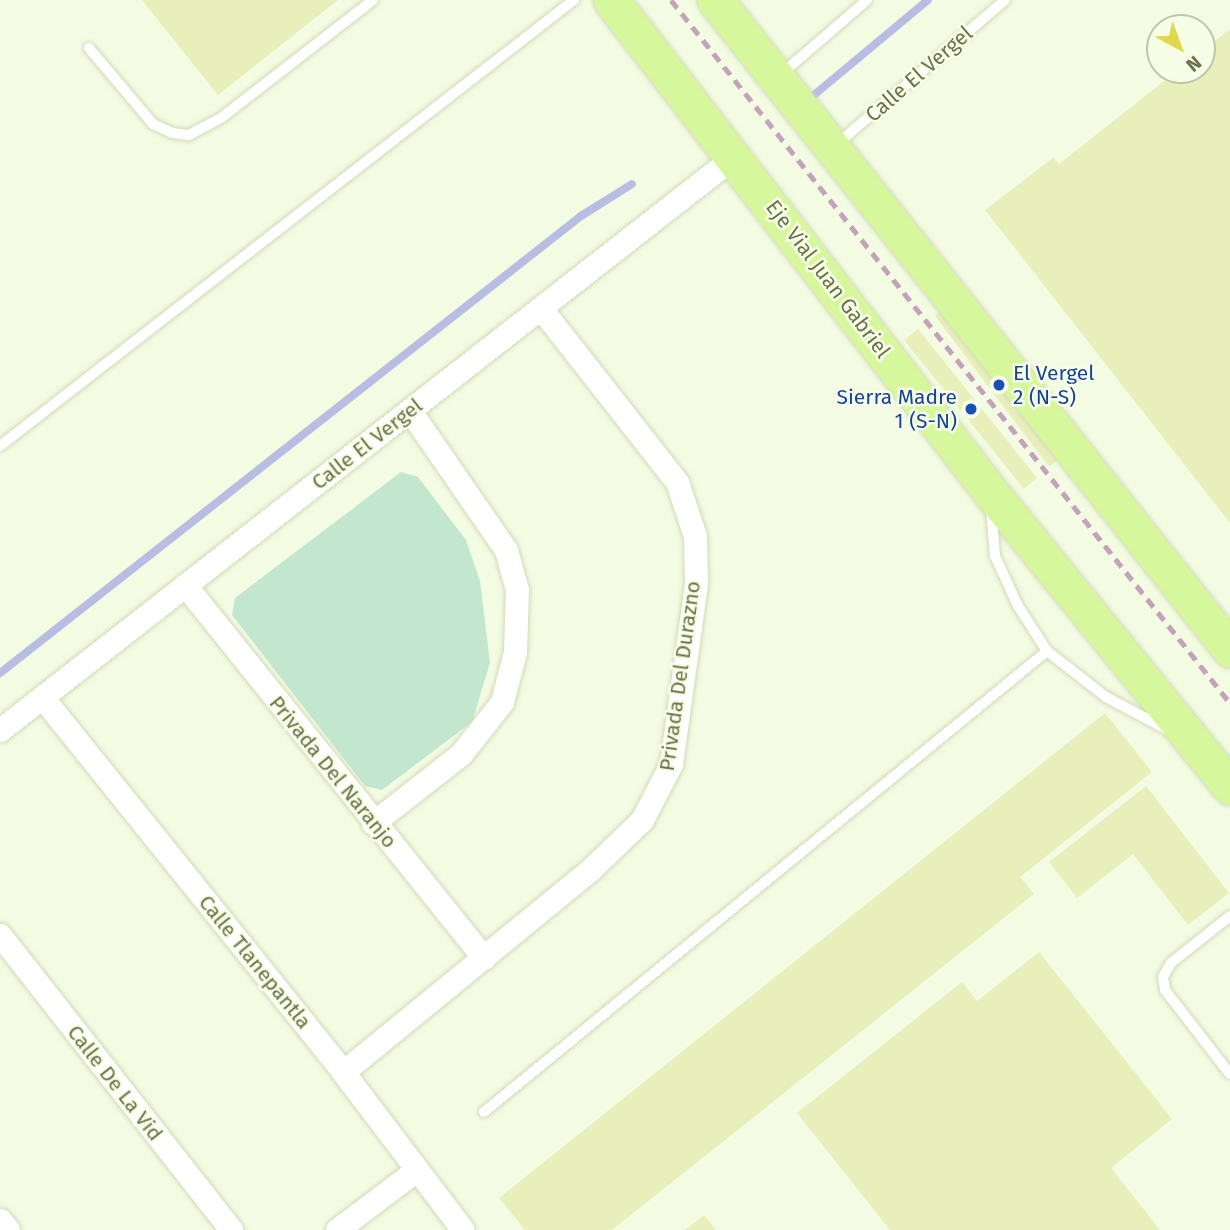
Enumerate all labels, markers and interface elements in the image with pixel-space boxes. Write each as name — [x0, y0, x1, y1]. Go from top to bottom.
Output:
north arrow — [1146, 14, 1216, 84]
street label: Calle El Vergel — [860, 21, 978, 127]
text: N — [1181, 51, 1206, 77]
street label: Eje Vial Juan Gabriel — [760, 195, 896, 363]
place label: El Vergel 2 (N-S) — [1013, 360, 1094, 410]
marker: El Vergel 2 (N-S) — [991, 377, 1007, 393]
place label: Sierra Madre 1 (S-N) — [836, 384, 957, 434]
street label: Calle El Vergel — [307, 393, 427, 495]
marker: Sierra Madre 1 (S-N) — [963, 401, 979, 417]
street label: Privada Del Durazno — [654, 579, 706, 773]
street label: Privada Del Naranjo — [264, 691, 402, 853]
street label: Calle Tlanepantla — [193, 890, 317, 1034]
street label: Calle De La Vid — [62, 1020, 168, 1146]

